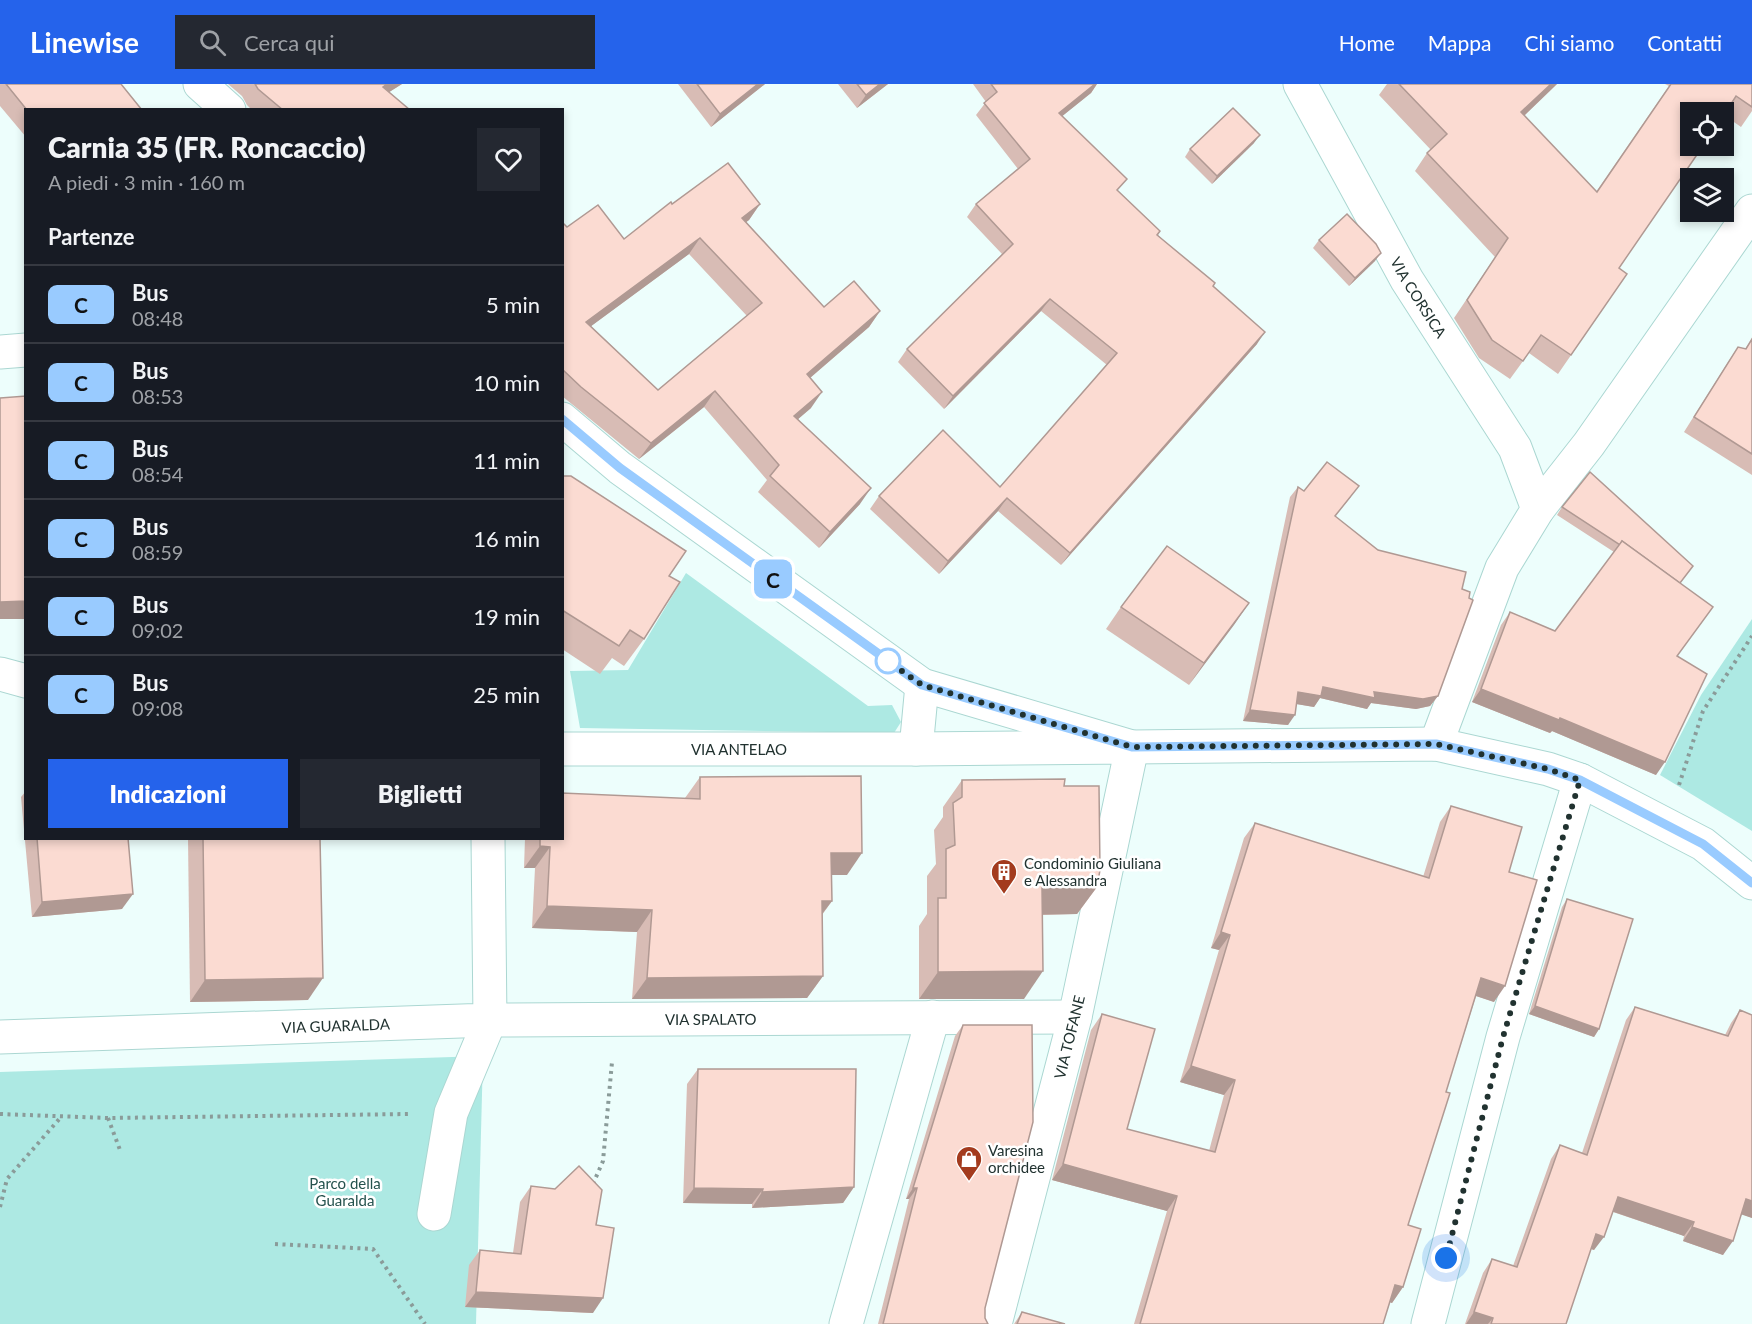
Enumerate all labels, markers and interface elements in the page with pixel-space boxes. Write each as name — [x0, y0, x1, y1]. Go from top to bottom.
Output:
search box — [175, 15, 595, 69]
text: Linewise — [30, 25, 139, 59]
icon: search — [196, 26, 229, 59]
text: Cerca qui — [244, 29, 335, 56]
text: Home — [1339, 30, 1395, 55]
text: Mappa — [1428, 30, 1491, 55]
text: Chi siamo — [1524, 30, 1614, 55]
text: Contatti — [1647, 30, 1722, 55]
map controls — [1680, 102, 1734, 222]
button: locate — [1680, 102, 1734, 156]
button: heart — [477, 128, 540, 191]
text: Carnia 35 (FR. Roncaccio) — [48, 130, 366, 164]
button: layers — [1680, 168, 1734, 222]
text: A piedi · 3 min · 160 m — [48, 170, 245, 194]
text: Partenze — [48, 223, 135, 250]
street label: VIA CORSICA — [1387, 254, 1451, 342]
text: Bus — [132, 279, 168, 306]
text: 5 min — [486, 291, 540, 318]
text: C — [74, 292, 88, 317]
text: 08:48 — [132, 306, 183, 330]
text: Bus — [132, 357, 168, 384]
text: 10 min — [473, 369, 540, 396]
text: C — [74, 370, 88, 395]
text: 08:53 — [132, 384, 183, 408]
text: Bus — [132, 435, 168, 462]
text: 11 min — [473, 447, 540, 474]
text: C — [74, 448, 88, 473]
text: 08:54 — [132, 462, 183, 486]
text: Bus — [132, 513, 168, 540]
text: 16 min — [473, 525, 540, 552]
text: C — [74, 526, 88, 551]
text: 08:59 — [132, 540, 183, 564]
line badge: C — [754, 560, 792, 598]
text: C — [766, 567, 780, 592]
text: Bus — [132, 591, 168, 618]
text: 19 min — [473, 603, 540, 630]
text: C — [74, 604, 88, 629]
text: 09:02 — [132, 618, 183, 642]
unlabelled marker — [875, 648, 901, 674]
text: Bus — [132, 669, 168, 696]
text: 25 min — [473, 681, 540, 708]
text: C — [74, 682, 88, 707]
text: 09:08 — [132, 696, 183, 720]
street label: VIA ANTELAO — [691, 740, 787, 758]
button: Indicazioni — [48, 759, 288, 828]
button: Biglietti — [300, 759, 540, 828]
place label: Condominio Giuliana e Alessandra — [1024, 854, 1161, 889]
building icon: Condominio Giuliana e Alessandra — [989, 857, 1019, 895]
street label: VIA TOFANE — [1050, 993, 1088, 1081]
street label: VIA SPALATO — [665, 1010, 757, 1028]
street label: VIA GUARALDA — [281, 1014, 391, 1036]
place label: Varesina orchidee — [988, 1141, 1045, 1176]
shop icon: Varesina orchidee — [954, 1144, 984, 1182]
park label: Parco della Guaralda — [309, 1174, 381, 1209]
your location — [1431, 1243, 1461, 1273]

